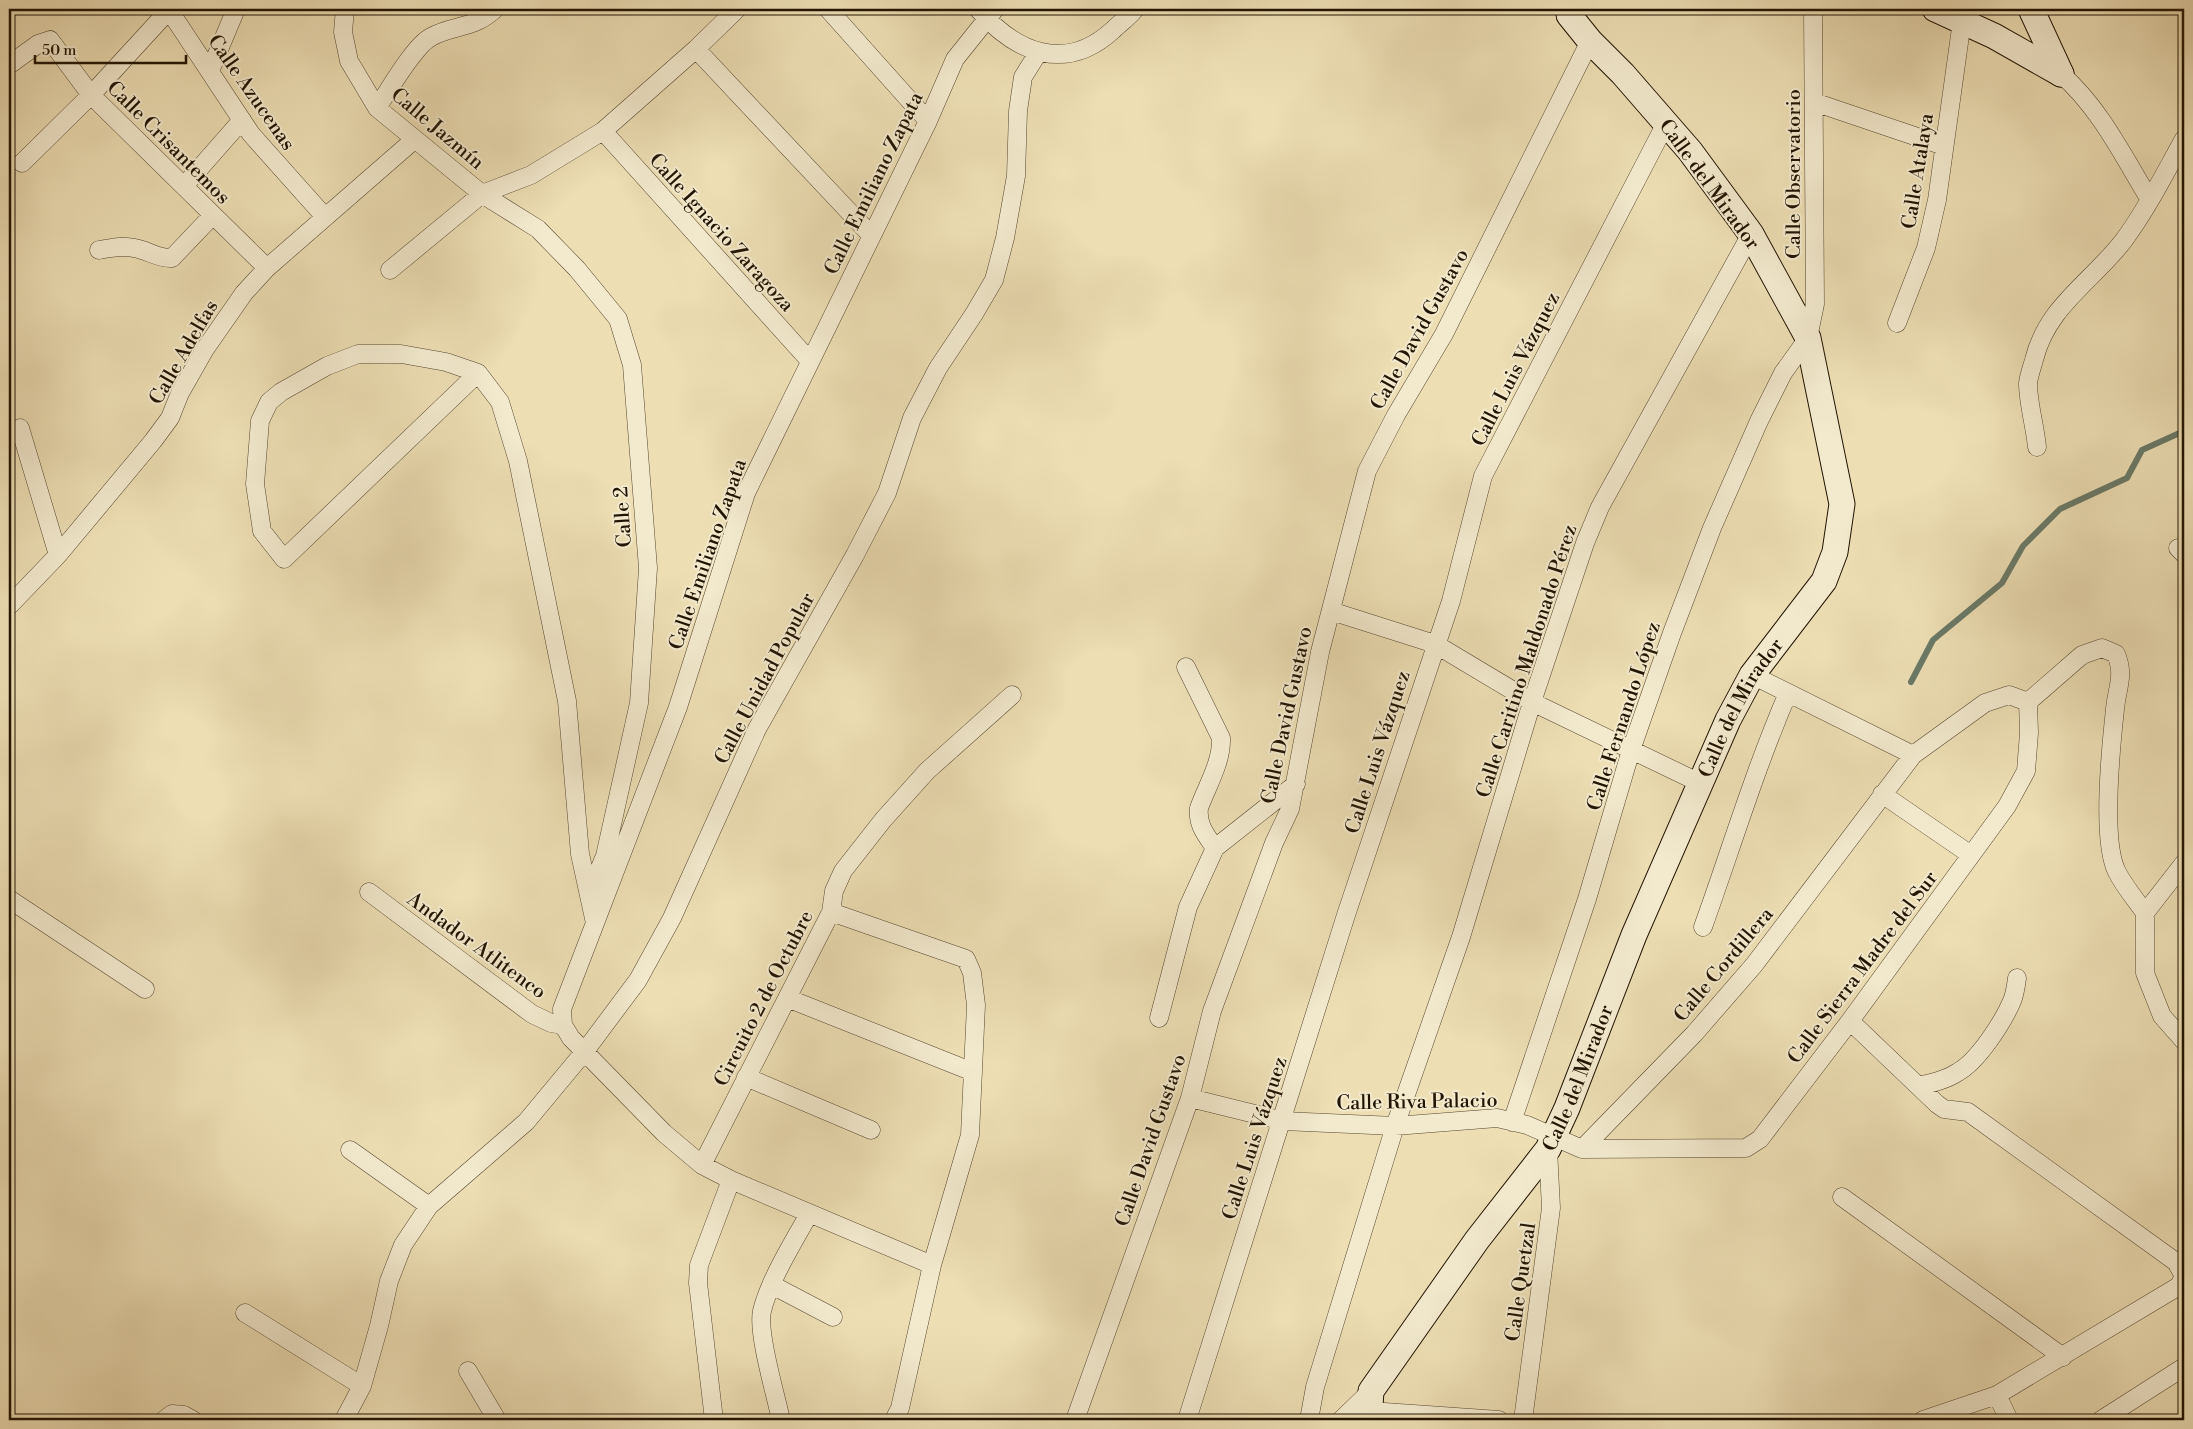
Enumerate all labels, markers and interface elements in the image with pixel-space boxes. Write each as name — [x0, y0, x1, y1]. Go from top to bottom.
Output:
street label: Calle Azucenas — [202, 30, 300, 156]
scale bar — [35, 32, 186, 64]
text: 50 m — [42, 41, 76, 60]
street label: Calle Crisantemos — [101, 76, 235, 210]
street label: Calle Jazmín — [385, 83, 489, 175]
street label: Calle Emiliano Zapata — [819, 87, 930, 279]
street label: Calle Observatorio — [1782, 89, 1807, 259]
street label: Calle Atalaya — [1897, 111, 1940, 231]
street label: Calle del Mirador — [1653, 115, 1765, 255]
street label: Calle Ignacio Zaragoza — [643, 148, 799, 318]
street label: Calle David Gustavo — [1366, 245, 1475, 415]
street label: Calle Luis Vázquez — [1467, 288, 1566, 451]
street label: Calle Adelfas — [144, 296, 224, 410]
street label: Calle Emiliano Zapata — [664, 455, 753, 653]
street label: Calle 2 — [609, 485, 638, 548]
street label: Calle Caritino Maldonado Pérez — [1471, 522, 1583, 801]
street label: Calle Unidad Popular — [709, 588, 821, 769]
street label: Calle Fernando López — [1582, 619, 1667, 814]
street label: Calle David Gustavo — [1256, 624, 1318, 806]
street label: Calle del Mirador — [1693, 633, 1790, 782]
street label: Calle Luis Vázquez — [1340, 668, 1417, 837]
street label: Calle Sierra Madre del Sur — [1783, 866, 1944, 1069]
street label: Andador Atlitenco — [401, 887, 551, 1005]
street label: Calle Cordillera — [1669, 902, 1780, 1027]
street label: Circuito 2 de Octubre — [709, 907, 820, 1091]
street label: Calle del Mirador — [1538, 1001, 1620, 1156]
street label: Calle David Gustavo — [1110, 1051, 1193, 1230]
street label: Calle Luis Vázquez — [1217, 1054, 1294, 1223]
street label: Calle Riva Palacio — [1336, 1089, 1498, 1116]
street label: Calle Quetzal — [1501, 1221, 1542, 1343]

